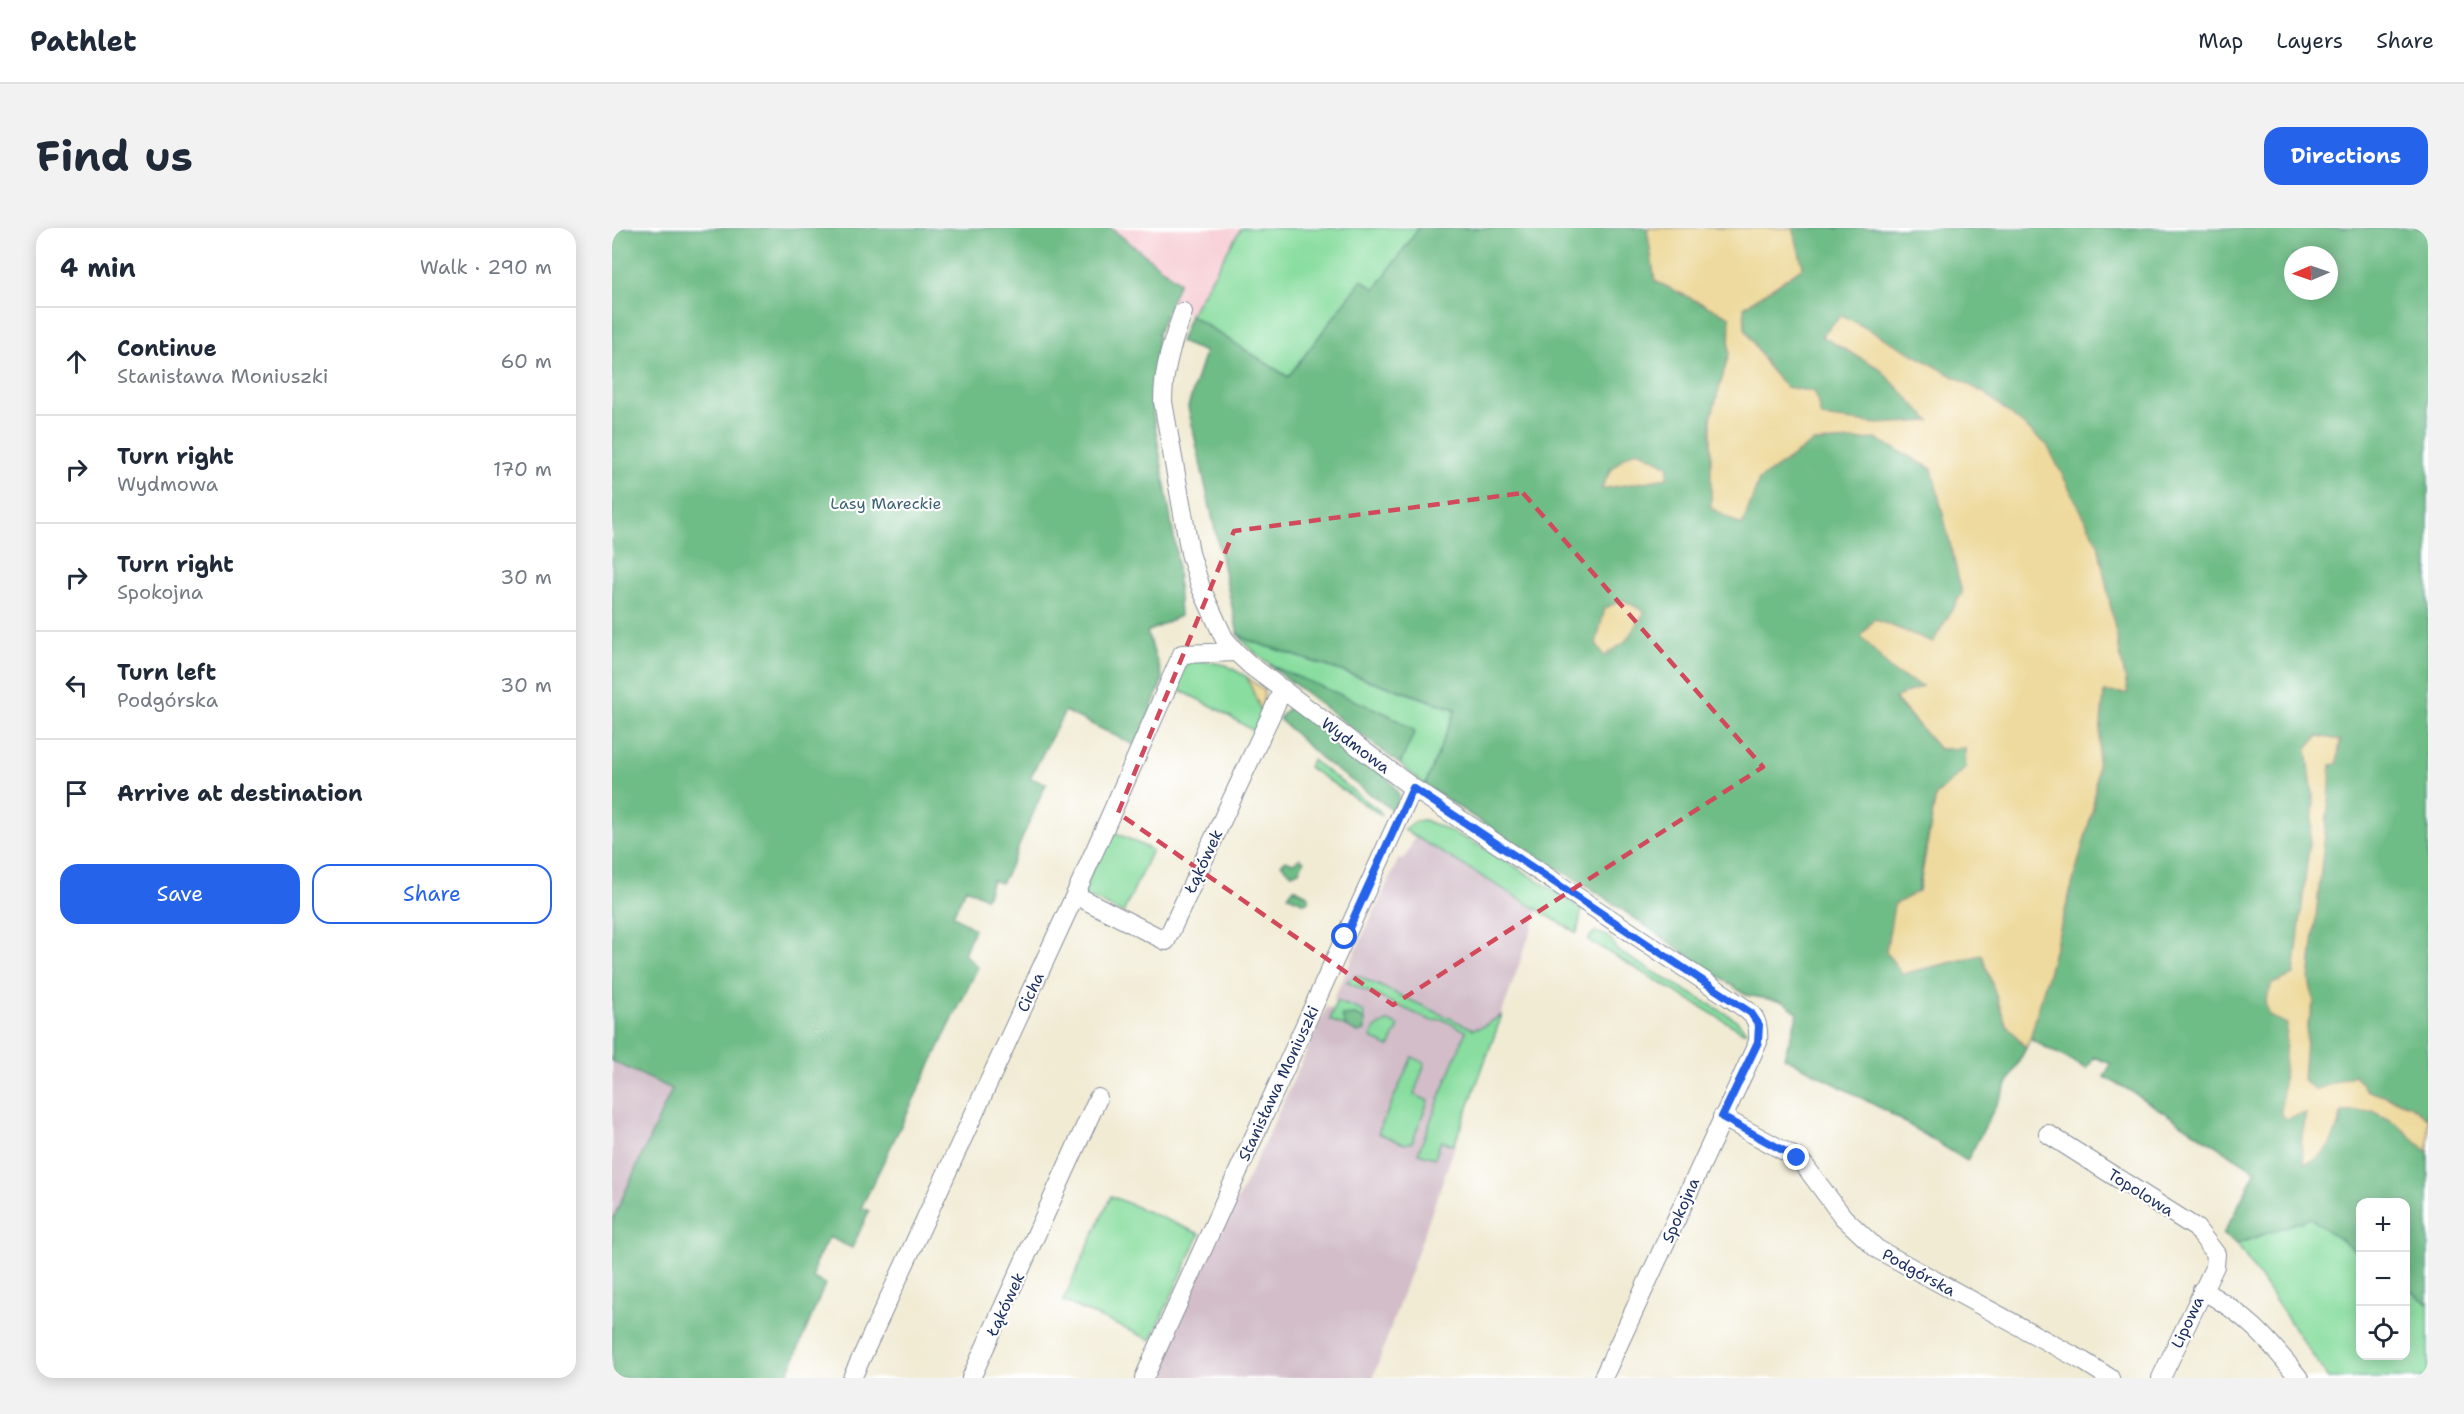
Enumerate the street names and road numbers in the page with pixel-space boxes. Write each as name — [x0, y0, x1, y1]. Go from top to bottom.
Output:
street label: Wydmowa — [1317, 713, 1394, 778]
street label: Łąkówek — [1179, 826, 1227, 898]
street label: Cicha — [1012, 969, 1049, 1015]
street label: Stanisława Moniuszki — [1233, 1002, 1324, 1164]
street label: Topolowa — [2104, 1164, 2178, 1221]
street label: Spokojna — [1657, 1174, 1704, 1246]
street label: Podgórska — [1878, 1244, 1959, 1301]
street label: Łąkówek — [981, 1269, 1029, 1341]
street label: Lipowa — [2166, 1293, 2209, 1352]

